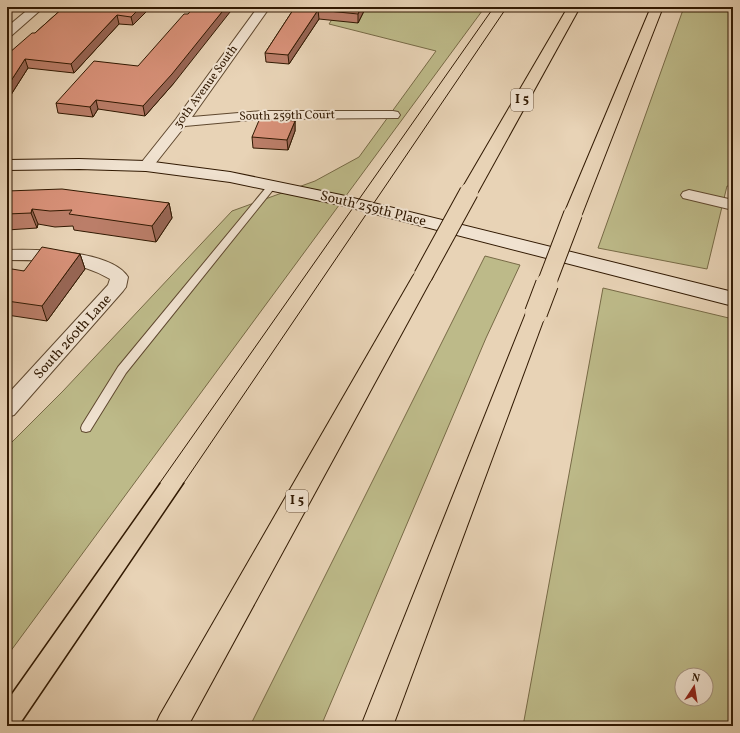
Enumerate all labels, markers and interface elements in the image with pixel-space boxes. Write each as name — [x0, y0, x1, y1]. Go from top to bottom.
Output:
street label: 30th Avenue South — [170, 42, 242, 132]
road number: I 5 — [511, 89, 533, 111]
street label: South 259th Court — [239, 107, 335, 125]
street label: South 259th Place — [318, 187, 428, 231]
street label: South 260th Lane — [30, 290, 116, 383]
road number: I 5 — [286, 490, 308, 512]
north arrow — [674, 667, 714, 707]
text: N — [690, 671, 701, 687]

